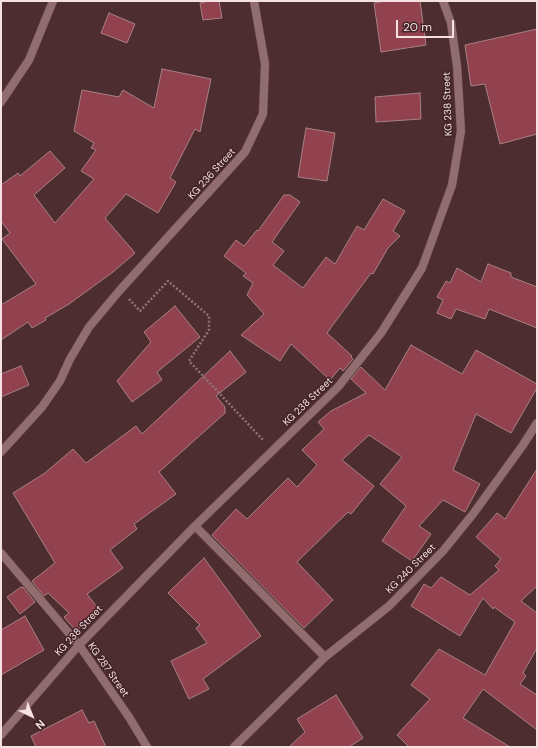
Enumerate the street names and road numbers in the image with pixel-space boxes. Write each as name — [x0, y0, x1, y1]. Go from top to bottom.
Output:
street label: KG 238 Street — [441, 72, 455, 136]
street label: KG 236 Street — [186, 146, 238, 202]
street label: KG 238 Street — [281, 375, 335, 429]
street label: KG 240 Street — [384, 542, 438, 596]
street label: KG 238 Street — [53, 603, 105, 659]
street label: KG 287 Street — [85, 641, 131, 699]

